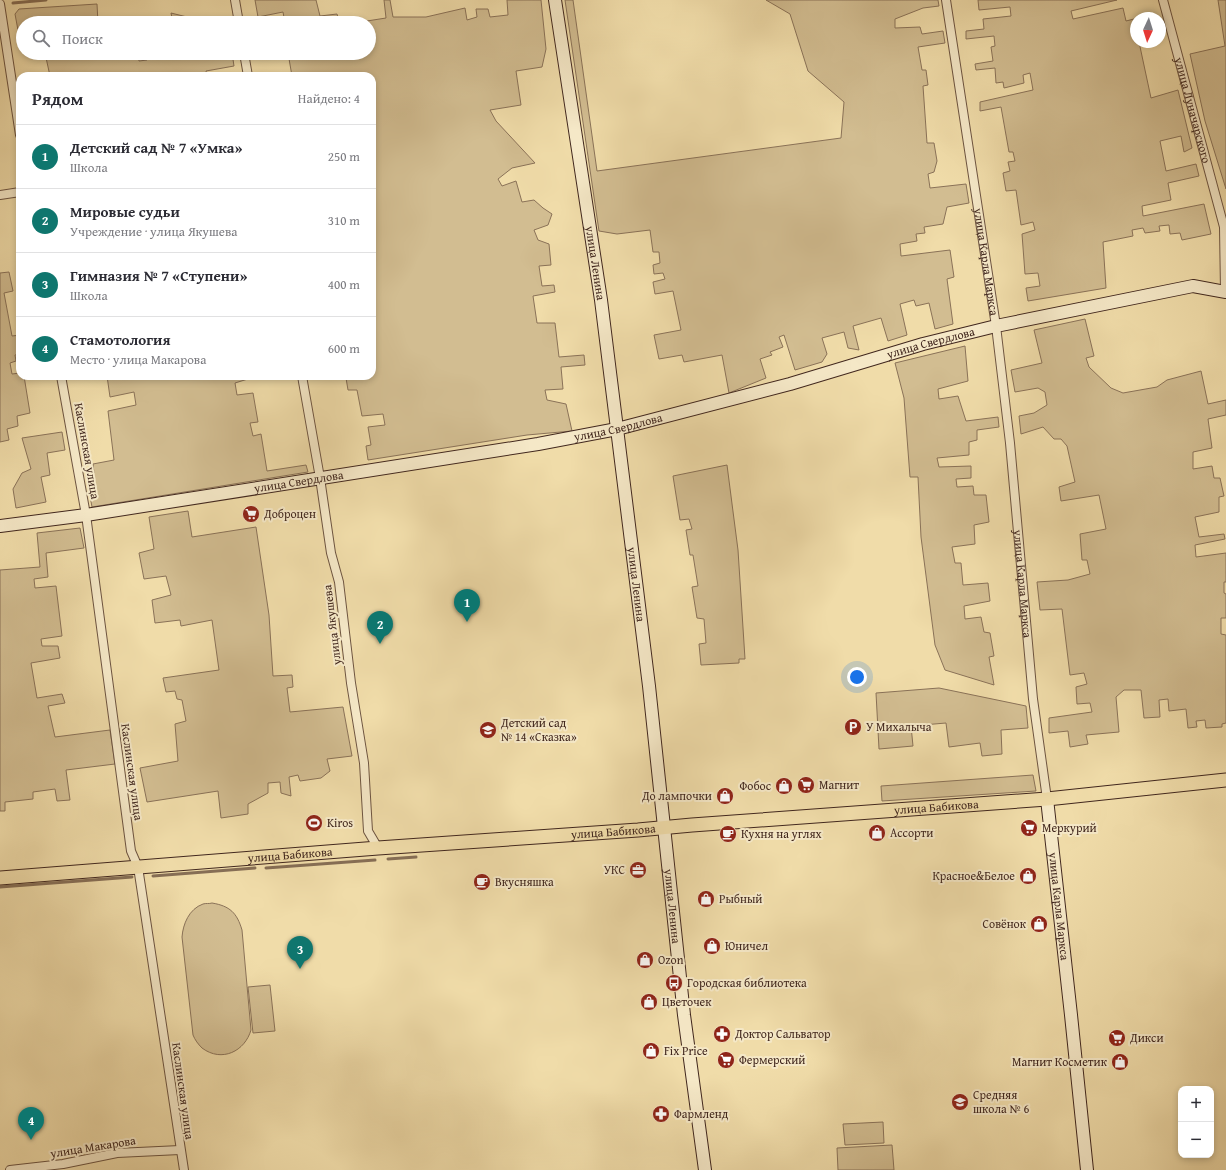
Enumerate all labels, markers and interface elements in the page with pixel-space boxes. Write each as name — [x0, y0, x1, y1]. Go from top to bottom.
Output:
north arrow — [1130, 12, 1166, 48]
search box — [16, 16, 376, 60]
icon: search — [30, 27, 52, 49]
text: Поиск — [62, 28, 103, 49]
street label: улица Луначарского — [1170, 54, 1215, 165]
text: Рядом — [32, 86, 83, 111]
text: Найдено: 4 — [298, 89, 360, 108]
text: Детский сад № 7 «Умка» — [70, 137, 242, 158]
text: 1 — [42, 147, 48, 166]
text: 250 m — [328, 147, 360, 166]
text: Школа — [70, 158, 108, 177]
text: Мировые судьи — [70, 201, 180, 222]
street label: улица Карла Маркса — [970, 206, 1003, 317]
text: 2 — [42, 211, 48, 230]
text: 310 m — [328, 211, 360, 230]
text: Учреждение · улица Якушева — [70, 222, 237, 241]
street label: улица Ленина — [582, 223, 610, 302]
text: Гимназия № 7 «Ступени» — [70, 265, 247, 286]
text: 3 — [42, 275, 48, 294]
text: 400 m — [328, 275, 360, 294]
text: Школа — [70, 286, 108, 305]
street label: улица Свердлова — [884, 323, 977, 363]
text: Стамотология — [70, 329, 170, 350]
text: 4 — [42, 339, 48, 358]
text: 600 m — [328, 339, 360, 358]
text: Место · улица Макарова — [70, 350, 206, 369]
street label: Каслинская улица — [71, 401, 104, 501]
street label: улица Свердлова — [571, 408, 664, 445]
street label: улица Свердлова — [252, 466, 345, 497]
supermarket icon: Доброцен — [241, 504, 261, 524]
place label: Доброцен — [263, 505, 316, 522]
street label: улица Карла Маркса — [1010, 528, 1036, 639]
street label: улица Ленина — [624, 545, 650, 623]
street label: улица Якушева — [318, 584, 345, 667]
pin: 1 — [454, 589, 480, 622]
pin: 2 — [367, 611, 393, 644]
your location — [847, 667, 867, 687]
place label: Детский сад № 14 «Сказка» — [500, 714, 577, 745]
parking icon: У Михалыча — [843, 717, 863, 737]
place label: У Михалыча — [866, 718, 932, 735]
school or university icon: Детский сад № 14 «Сказка» — [478, 720, 498, 740]
street label: Каслинская улица — [117, 722, 148, 822]
supermarket icon: Магнит — [796, 775, 816, 795]
shop icon: Фобос — [774, 776, 794, 796]
place label: Магнит — [819, 776, 859, 793]
place label: Фобос — [739, 777, 772, 794]
shop icon: До лампочки — [715, 786, 735, 806]
place label: До лампочки — [641, 787, 712, 804]
street label: улица Бабикова — [892, 795, 980, 818]
sports icon: Kiros — [304, 813, 324, 833]
place label: Kiros — [327, 814, 353, 831]
supermarket icon: Меркурий — [1019, 818, 1039, 838]
street label: улица Бабикова — [569, 819, 657, 843]
place label: Меркурий — [1042, 819, 1097, 836]
shop icon: Ассорти — [867, 823, 887, 843]
cafe icon: Кухня на углях — [718, 824, 738, 844]
place label: Ассорти — [890, 824, 933, 841]
place label: Кухня на углях — [741, 825, 822, 842]
street label: улица Бабикова — [246, 843, 333, 866]
street label: улица Карла Маркса — [1045, 850, 1074, 961]
office icon: УКС — [628, 860, 648, 880]
place label: УКС — [604, 861, 625, 878]
shop icon: Красное&Белое — [1018, 866, 1038, 886]
street label: улица Ленина — [660, 867, 685, 945]
place label: Красное&Белое — [933, 867, 1015, 884]
cafe icon: Вкусняшка — [472, 872, 492, 892]
place label: Вкусняшка — [495, 873, 554, 890]
shop icon: Рыбный — [696, 889, 716, 909]
place label: Рыбный — [719, 890, 763, 907]
shop icon: Совёнок — [1029, 914, 1049, 934]
place label: Совёнок — [983, 915, 1027, 932]
pin: 3 — [287, 936, 313, 969]
shop icon: Юничел — [702, 936, 722, 956]
place label: Юничел — [725, 937, 768, 954]
shop icon: Ozon — [635, 950, 655, 970]
place label: Ozon — [658, 951, 684, 968]
bus stop icon: Городская библиотека — [664, 973, 684, 993]
place label: Городская библиотека — [687, 974, 807, 991]
shop icon: Цветочек — [639, 992, 659, 1012]
place label: Цветочек — [662, 993, 712, 1010]
pharmacy icon: Доктор Сальватор — [712, 1024, 732, 1044]
place label: Доктор Сальватор — [734, 1025, 831, 1042]
supermarket icon: Дикси — [1107, 1028, 1127, 1048]
place label: Дикси — [1129, 1029, 1164, 1046]
street label: Каслинская улица — [168, 1041, 199, 1141]
shop icon: Fix Price — [641, 1041, 661, 1061]
place label: Fix Price — [664, 1042, 708, 1059]
supermarket icon: Фермерский — [716, 1050, 736, 1070]
place label: Фермерский — [739, 1051, 805, 1068]
shop icon: Магнит Косметик — [1110, 1052, 1130, 1072]
place label: Магнит Косметик — [1012, 1053, 1108, 1070]
place label: Средняя школа № 6 — [973, 1086, 1029, 1117]
map controls — [1178, 1086, 1214, 1158]
button: + — [1178, 1086, 1214, 1122]
school or university icon: Средняя школа № 6 — [950, 1092, 970, 1112]
pharmacy icon: Фармленд — [651, 1104, 671, 1124]
place label: Фармленд — [674, 1105, 729, 1122]
pin: 4 — [18, 1107, 44, 1140]
button: − — [1178, 1122, 1214, 1158]
street label: улица Макарова — [48, 1131, 137, 1162]

